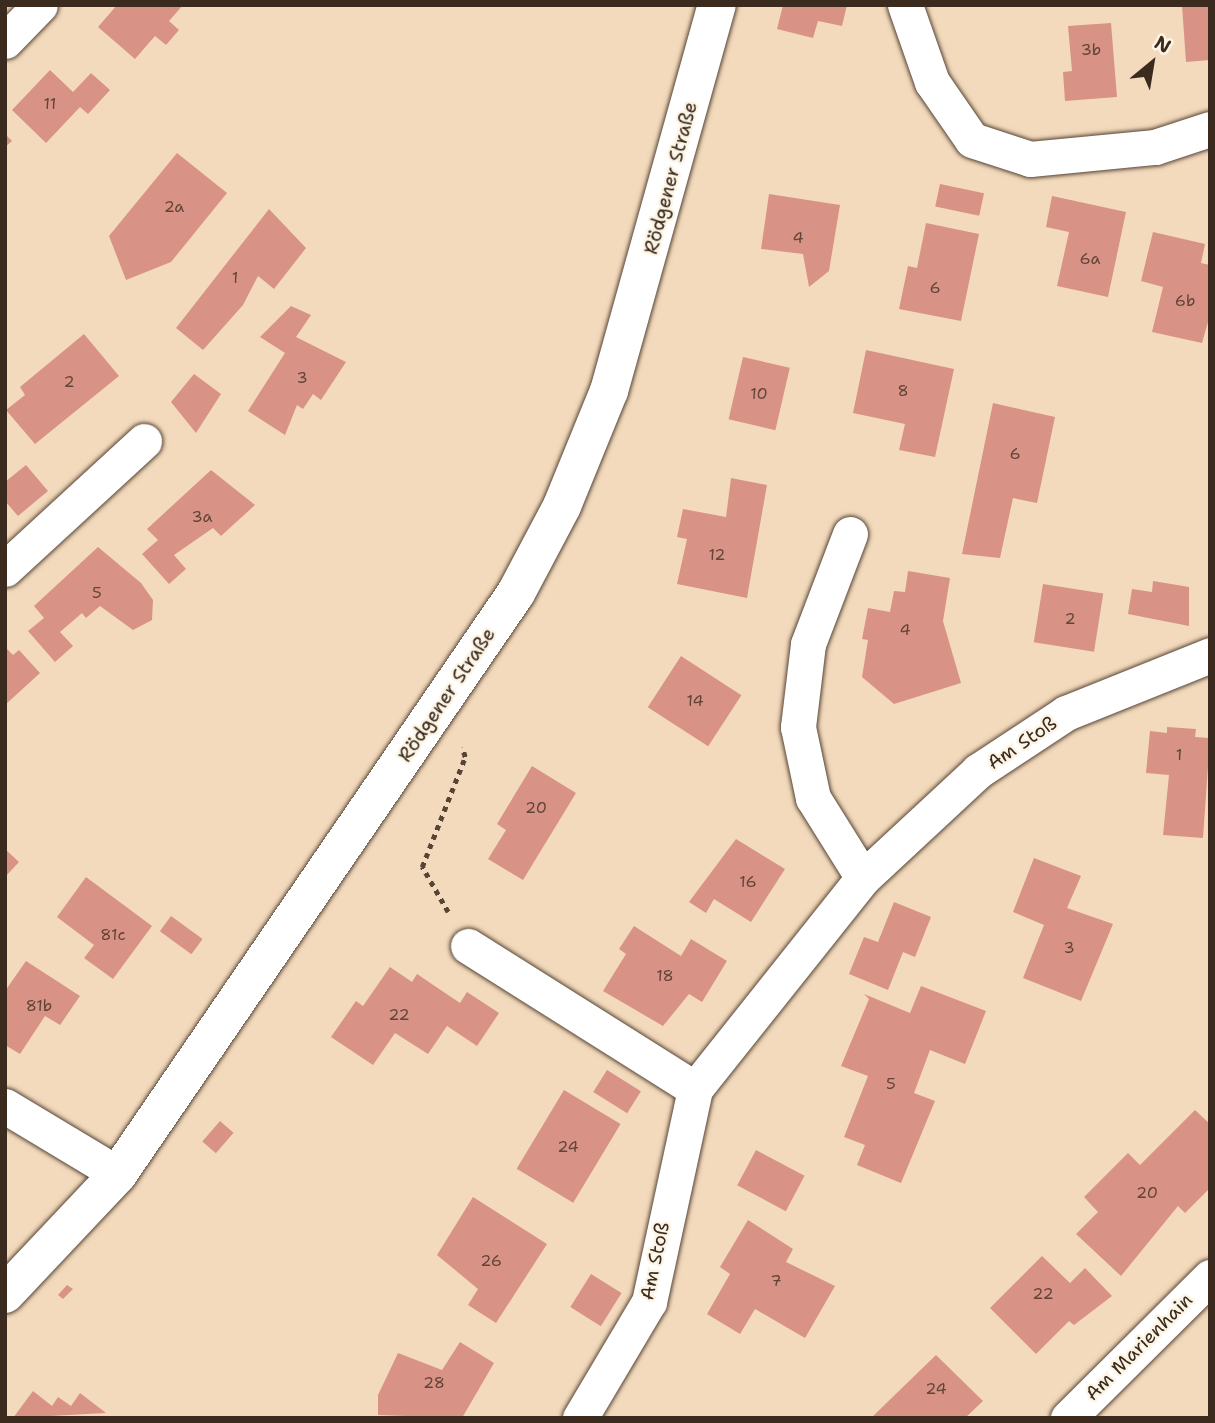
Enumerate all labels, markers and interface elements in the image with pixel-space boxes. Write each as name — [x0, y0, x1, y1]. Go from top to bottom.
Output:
north arrow — [1117, 28, 1187, 98]
text: N — [1150, 30, 1176, 59]
house number: 3b — [1081, 40, 1101, 60]
house number: 11 — [44, 94, 56, 114]
street label: Rödgener Straße — [640, 99, 702, 257]
house number: 2a — [164, 197, 184, 217]
house number: 4 — [792, 228, 804, 248]
house number: 6a — [1080, 249, 1100, 269]
house number: 1 — [232, 268, 238, 288]
house number: 6 — [929, 278, 941, 298]
house number: 6b — [1175, 291, 1195, 311]
house number: 3 — [296, 368, 308, 388]
house number: 2 — [63, 372, 75, 392]
house number: 8 — [897, 381, 909, 401]
house number: 10 — [750, 384, 768, 404]
house number: 6 — [1009, 444, 1021, 464]
house number: 3a — [192, 507, 212, 527]
house number: 12 — [708, 545, 726, 565]
house number: 5 — [92, 583, 102, 603]
house number: 2 — [1064, 609, 1076, 629]
house number: 4 — [899, 620, 911, 640]
street label: Rödgener Straße — [394, 624, 500, 766]
house number: 14 — [686, 691, 704, 711]
street label: Am Stoß — [983, 711, 1061, 775]
house number: 1 — [1176, 745, 1182, 765]
house number: 20 — [525, 798, 547, 818]
house number: 16 — [739, 872, 757, 892]
house number: 81c — [100, 925, 126, 945]
house number: 3 — [1063, 938, 1075, 958]
house number: 18 — [656, 966, 674, 986]
house number: 81b — [26, 996, 52, 1016]
house number: 22 — [388, 1005, 410, 1025]
house number: 5 — [886, 1074, 896, 1094]
house number: 24 — [557, 1137, 579, 1157]
house number: 20 — [1136, 1183, 1158, 1203]
street label: Am Stoß — [636, 1220, 674, 1302]
house number: 26 — [480, 1251, 502, 1271]
house number: 7 — [770, 1271, 782, 1291]
house number: 22 — [1032, 1284, 1054, 1304]
street label: Am Marienhain — [1081, 1289, 1197, 1405]
house number: 28 — [423, 1373, 445, 1393]
house number: 24 — [925, 1379, 947, 1399]

